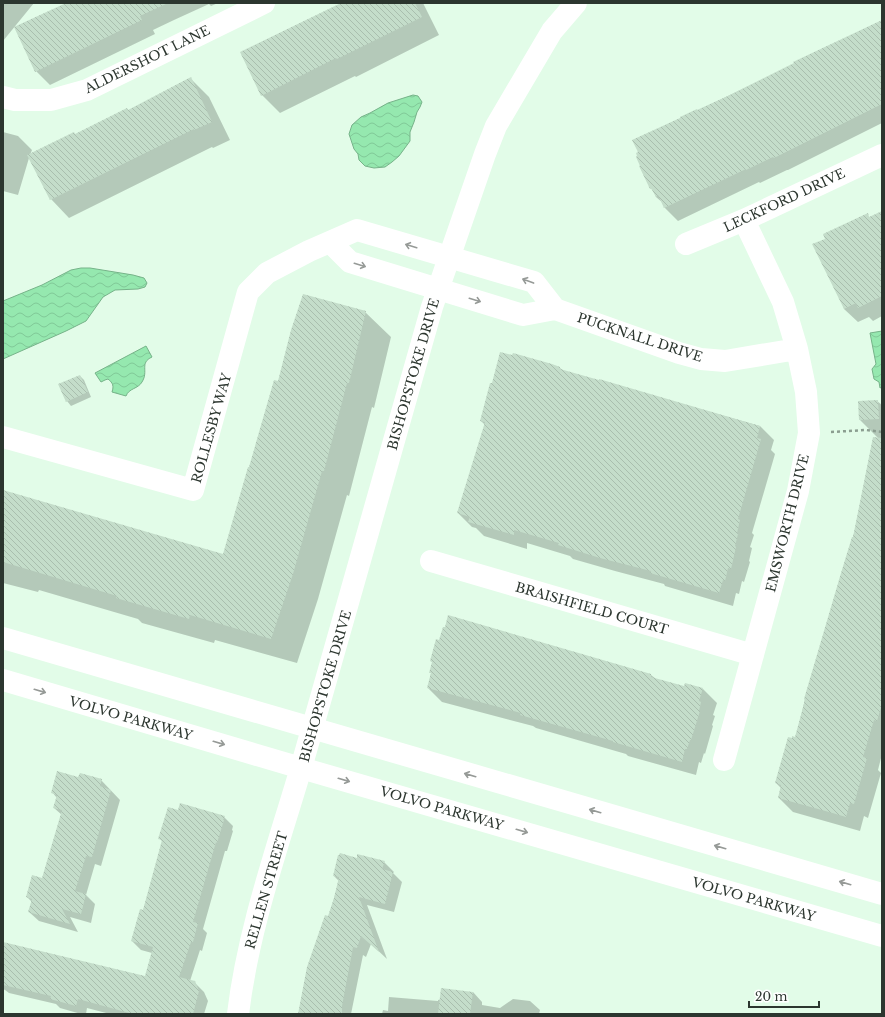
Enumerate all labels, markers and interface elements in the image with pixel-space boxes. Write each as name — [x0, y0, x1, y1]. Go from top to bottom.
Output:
street label: ALDERSHOT LANE — [81, 22, 213, 98]
street label: LECKFORD DRIVE — [721, 165, 848, 236]
one-way arrow — [405, 242, 418, 249]
one-way arrow — [353, 262, 366, 269]
one-way arrow — [523, 277, 535, 285]
street label: BISHOPSTOKE DRIVE — [384, 296, 443, 452]
one-way arrow — [469, 297, 482, 304]
street label: PUCKNALL DRIVE — [575, 309, 705, 366]
street label: ROLLESBY WAY — [188, 371, 235, 485]
street label: EMSWORTH DRIVE — [762, 452, 813, 594]
street label: BRAISHFIELD COURT — [513, 578, 671, 639]
street label: BISHOPSTOKE DRIVE — [296, 608, 355, 764]
one-way arrow — [34, 688, 47, 695]
street label: VOLVO PARKWAY — [66, 692, 195, 744]
one-way arrow — [212, 740, 225, 747]
one-way arrow — [464, 771, 477, 778]
one-way arrow — [337, 777, 350, 784]
street label: VOLVO PARKWAY — [377, 782, 506, 834]
one-way arrow — [588, 807, 601, 814]
one-way arrow — [516, 828, 529, 835]
street label: RELLEN STREET — [242, 829, 292, 951]
one-way arrow — [713, 843, 726, 850]
street label: VOLVO PARKWAY — [689, 873, 818, 925]
one-way arrow — [838, 879, 851, 886]
scale bar — [749, 983, 819, 1009]
text: 20 m — [755, 989, 787, 1004]

